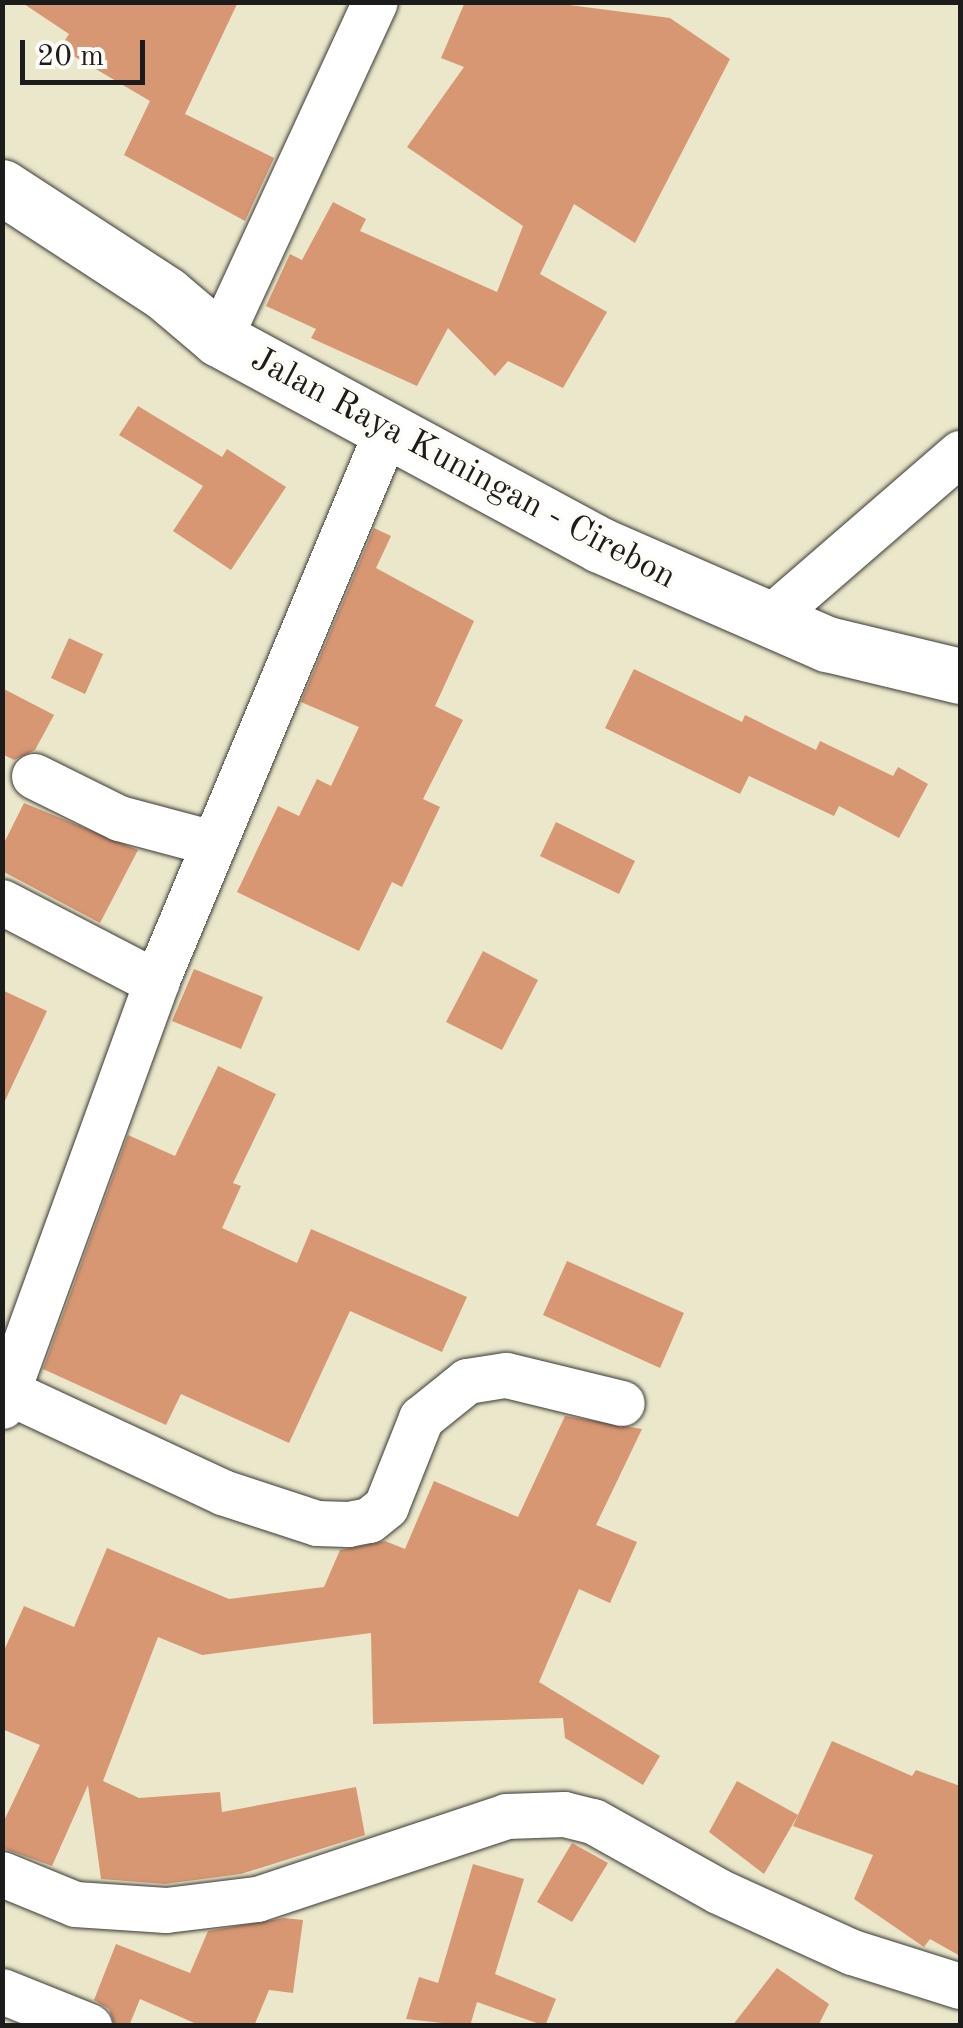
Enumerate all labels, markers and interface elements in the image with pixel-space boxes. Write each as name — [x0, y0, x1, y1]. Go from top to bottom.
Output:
scale bar — [25, 20, 150, 82]
text: 20 m — [37, 42, 104, 72]
street label: Jalan Raya Kuningan - Cirebon — [243, 339, 683, 599]

